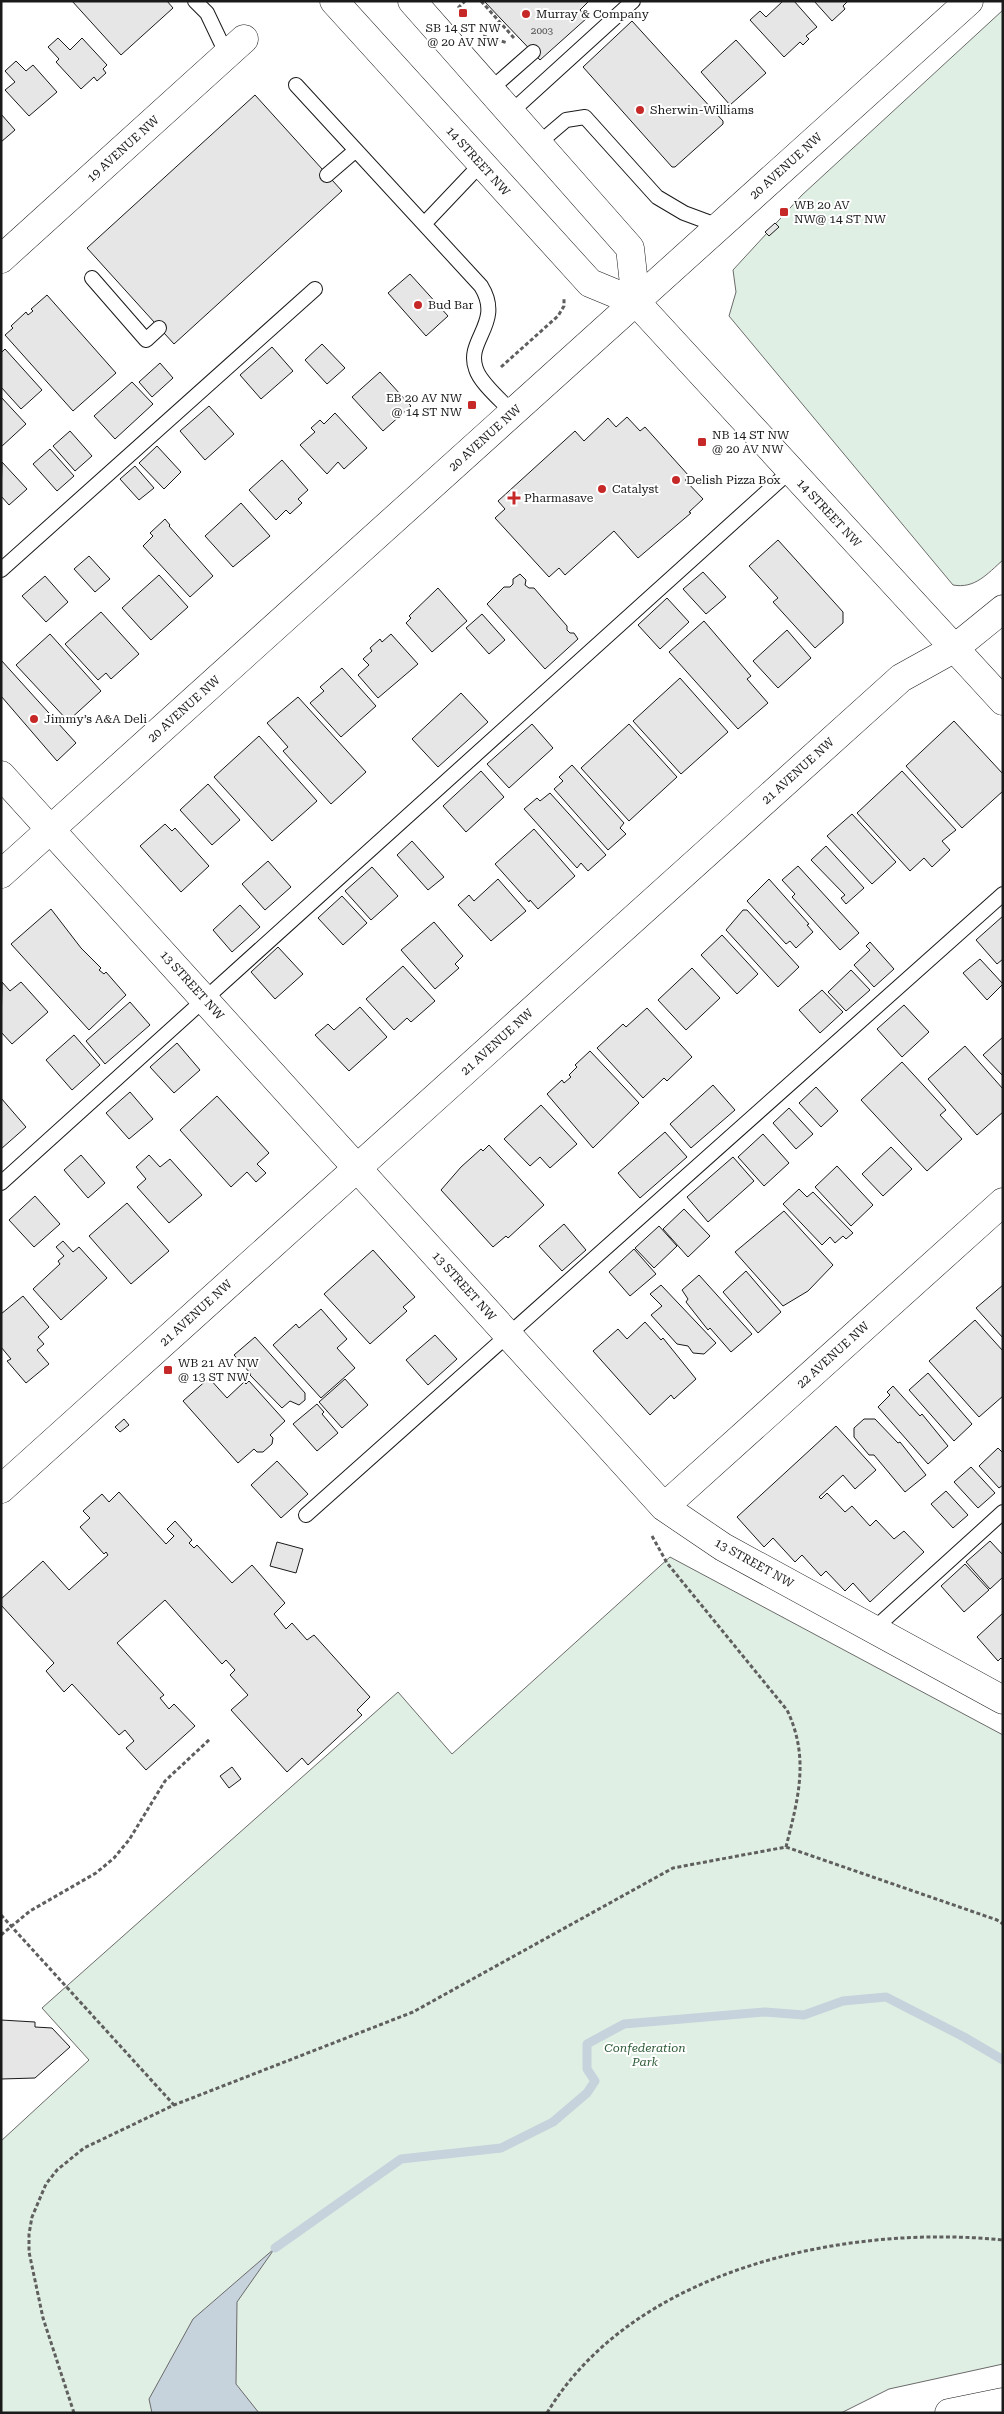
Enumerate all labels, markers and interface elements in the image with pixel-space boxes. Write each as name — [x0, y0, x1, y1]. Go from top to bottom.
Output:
marker: SB 14 ST NW @ 20 AV NW — [457, 7, 469, 19]
place label: Murray & Company — [536, 7, 650, 21]
marker: Murray & Company — [520, 8, 532, 20]
place label: SB 14 ST NW @ 20 AV NW — [425, 21, 501, 49]
house number: 2003 — [531, 25, 554, 36]
place label: Sherwin-Williams — [650, 103, 754, 117]
marker: Sherwin-Williams — [634, 104, 646, 116]
street label: 19 AVENUE NW — [84, 112, 162, 185]
street label: 14 STREET NW — [443, 124, 513, 199]
street label: 20 AVENUE NW — [747, 129, 825, 202]
place label: WB 20 AV NW@ 14 ST NW — [794, 198, 887, 226]
marker: WB 20 AV NW@ 14 ST NW — [778, 206, 790, 218]
place label: Bud Bar — [428, 298, 474, 312]
marker: Bud Bar — [412, 299, 424, 311]
place label: EB 20 AV NW @ 14 ST NW — [386, 391, 463, 419]
marker: EB 20 AV NW @ 14 ST NW — [466, 399, 478, 411]
street label: 20 AVENUE NW — [446, 401, 524, 474]
place label: NB 14 ST NW @ 20 AV NW — [712, 428, 790, 456]
marker: NB 14 ST NW @ 20 AV NW — [696, 436, 708, 448]
place label: Delish Pizza Box — [686, 473, 781, 487]
marker: Delish Pizza Box — [670, 474, 682, 486]
street label: 14 STREET NW — [794, 476, 865, 551]
place label: Catalyst — [612, 482, 659, 496]
marker: Catalyst — [596, 483, 608, 495]
place label: Pharmasave — [524, 491, 594, 505]
marker: Pharmasave — [508, 492, 520, 504]
street label: 20 AVENUE NW — [145, 672, 223, 745]
place label: Jimmy’s A&A Deli — [44, 712, 147, 726]
marker: Jimmy’s A&A Deli — [28, 713, 40, 725]
street label: 21 AVENUE NW — [759, 734, 837, 807]
street label: 13 STREET NW — [157, 948, 227, 1023]
street label: 21 AVENUE NW — [458, 1005, 536, 1078]
street label: 13 STREET NW — [429, 1249, 499, 1324]
street label: 21 AVENUE NW — [157, 1276, 235, 1349]
street label: 22 AVENUE NW — [794, 1318, 872, 1391]
place label: WB 21 AV NW @ 13 ST NW — [178, 1356, 259, 1384]
marker: WB 21 AV NW @ 13 ST NW — [162, 1364, 174, 1376]
street label: 13 STREET NW — [712, 1535, 797, 1591]
park label: Confederation Park — [604, 2041, 686, 2069]

